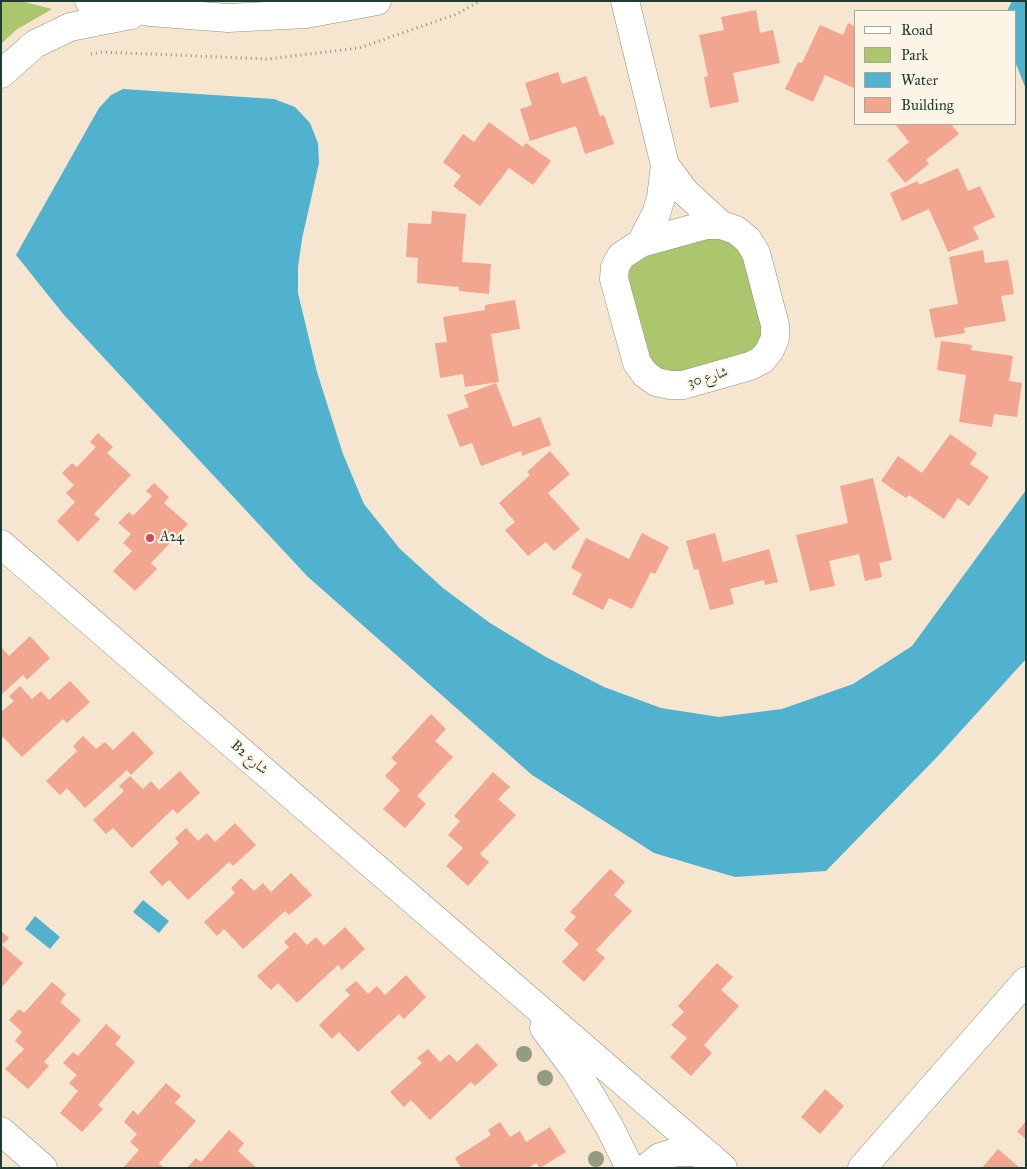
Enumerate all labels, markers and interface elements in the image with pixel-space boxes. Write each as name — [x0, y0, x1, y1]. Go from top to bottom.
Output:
legend — [854, 10, 1017, 125]
text: Road — [901, 21, 933, 39]
text: Park — [901, 46, 928, 64]
text: Water — [901, 71, 938, 89]
text: Building — [901, 96, 954, 114]
street label: شارع 30 — [686, 364, 730, 392]
place label: A24 — [160, 530, 184, 546]
marker: A24 — [144, 532, 156, 544]
street label: B2 شارع — [227, 737, 271, 779]

